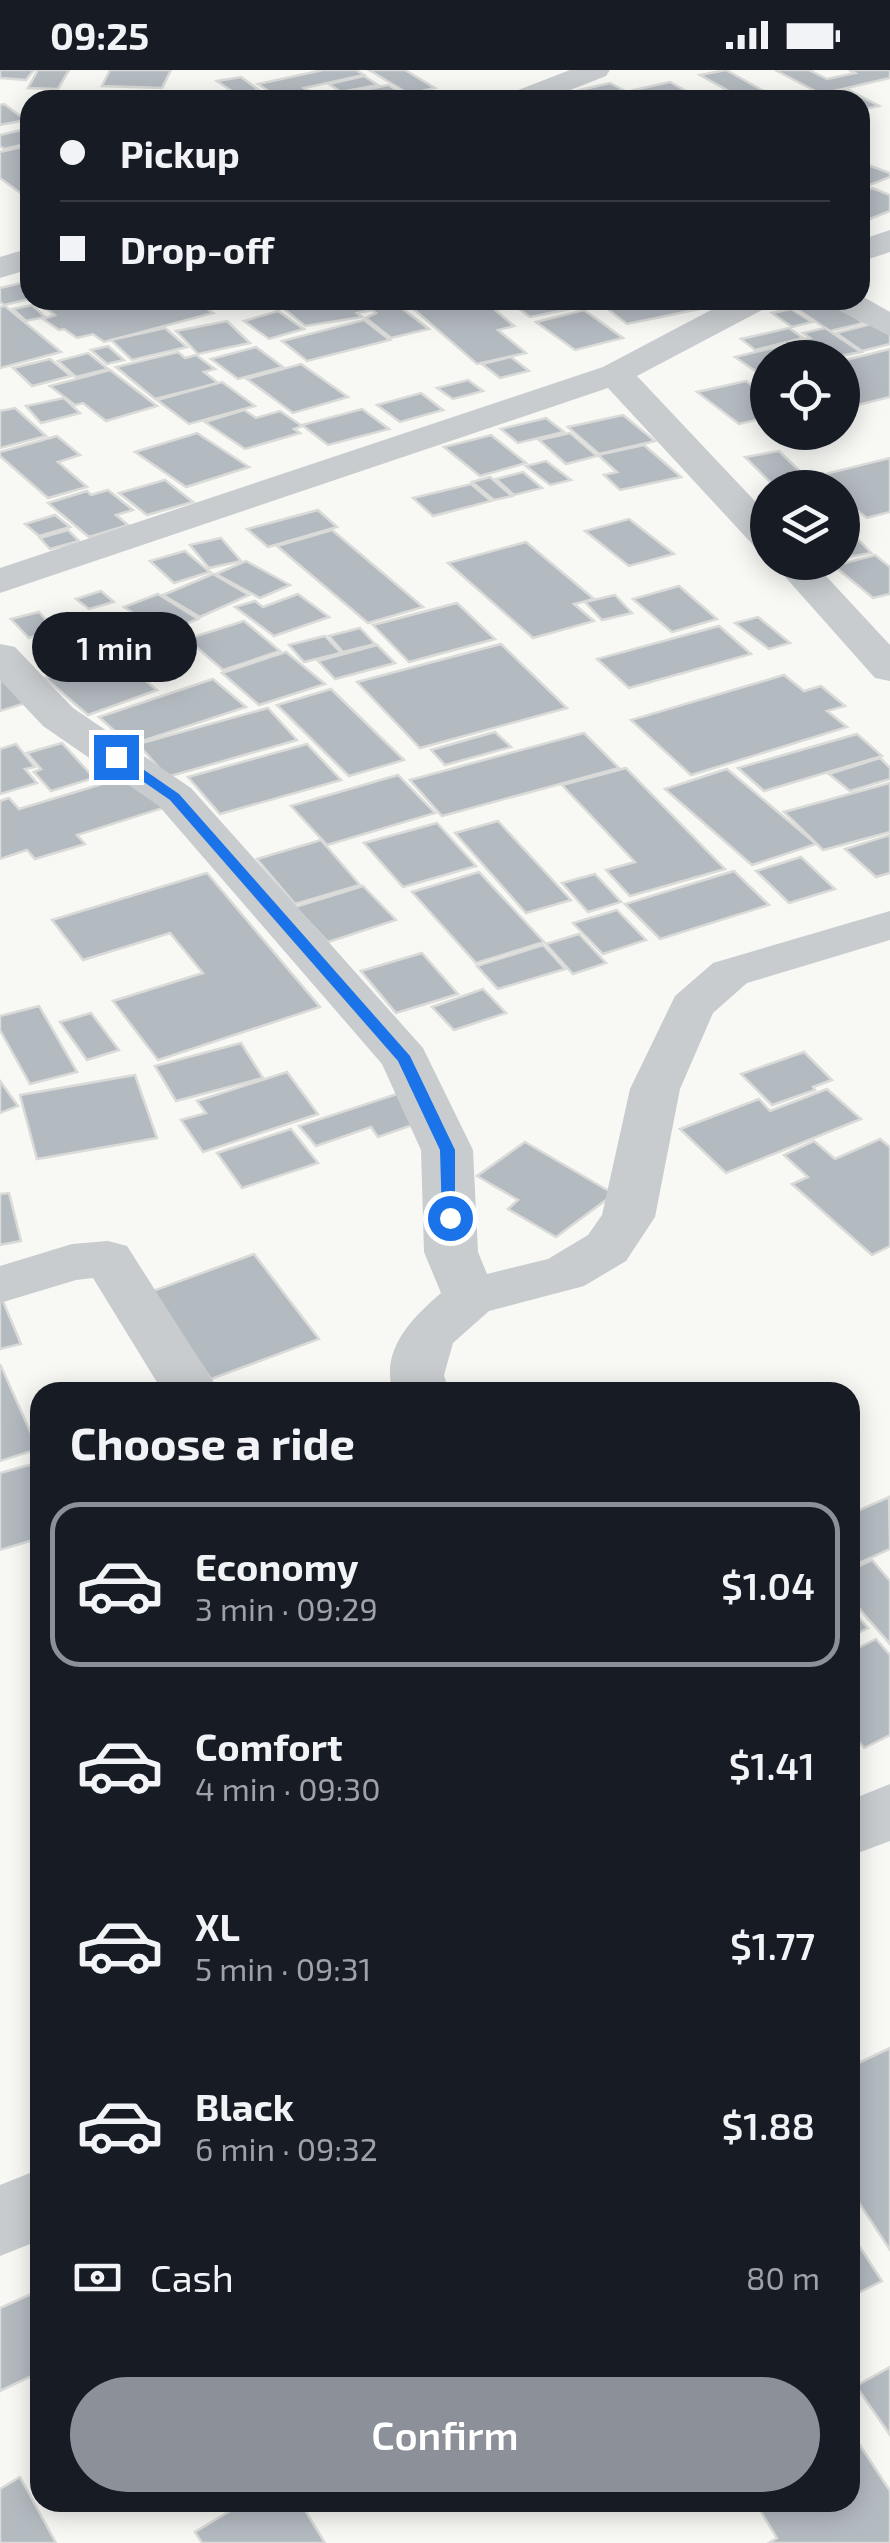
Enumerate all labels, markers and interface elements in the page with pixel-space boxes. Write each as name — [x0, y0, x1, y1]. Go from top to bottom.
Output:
text: 09:25 — [50, 12, 149, 58]
text: Pickup — [120, 130, 240, 176]
text: Drop-off — [120, 226, 274, 272]
map controls — [750, 340, 860, 580]
button: locate — [750, 340, 860, 450]
button: layers — [750, 470, 860, 580]
callout: 1 min — [34, 612, 198, 682]
text: 1 min — [77, 628, 152, 666]
route end — [94, 735, 139, 780]
route start — [428, 1196, 473, 1241]
text: Choose a ride — [70, 1415, 355, 1469]
icon: car — [75, 1540, 165, 1630]
text: Economy — [195, 1543, 359, 1589]
text: $1.04 — [721, 1562, 815, 1608]
text: 3 min · 09:29 — [195, 1589, 378, 1627]
icon: car — [75, 1720, 165, 1810]
text: Comfort — [195, 1723, 343, 1769]
text: $1.41 — [729, 1742, 815, 1788]
text: 4 min · 09:30 — [195, 1769, 380, 1807]
icon: car — [75, 1900, 165, 1990]
text: XL — [195, 1903, 240, 1949]
text: $1.77 — [730, 1922, 815, 1968]
text: 5 min · 09:31 — [195, 1949, 371, 1987]
icon: car — [75, 2080, 165, 2170]
text: Black — [195, 2083, 294, 2129]
text: $1.88 — [721, 2102, 815, 2148]
text: 6 min · 09:32 — [195, 2129, 378, 2167]
icon: cash — [70, 2250, 125, 2305]
text: Cash — [150, 2254, 234, 2300]
text: 80 m — [746, 2258, 820, 2296]
button: Confirm — [70, 2377, 820, 2492]

